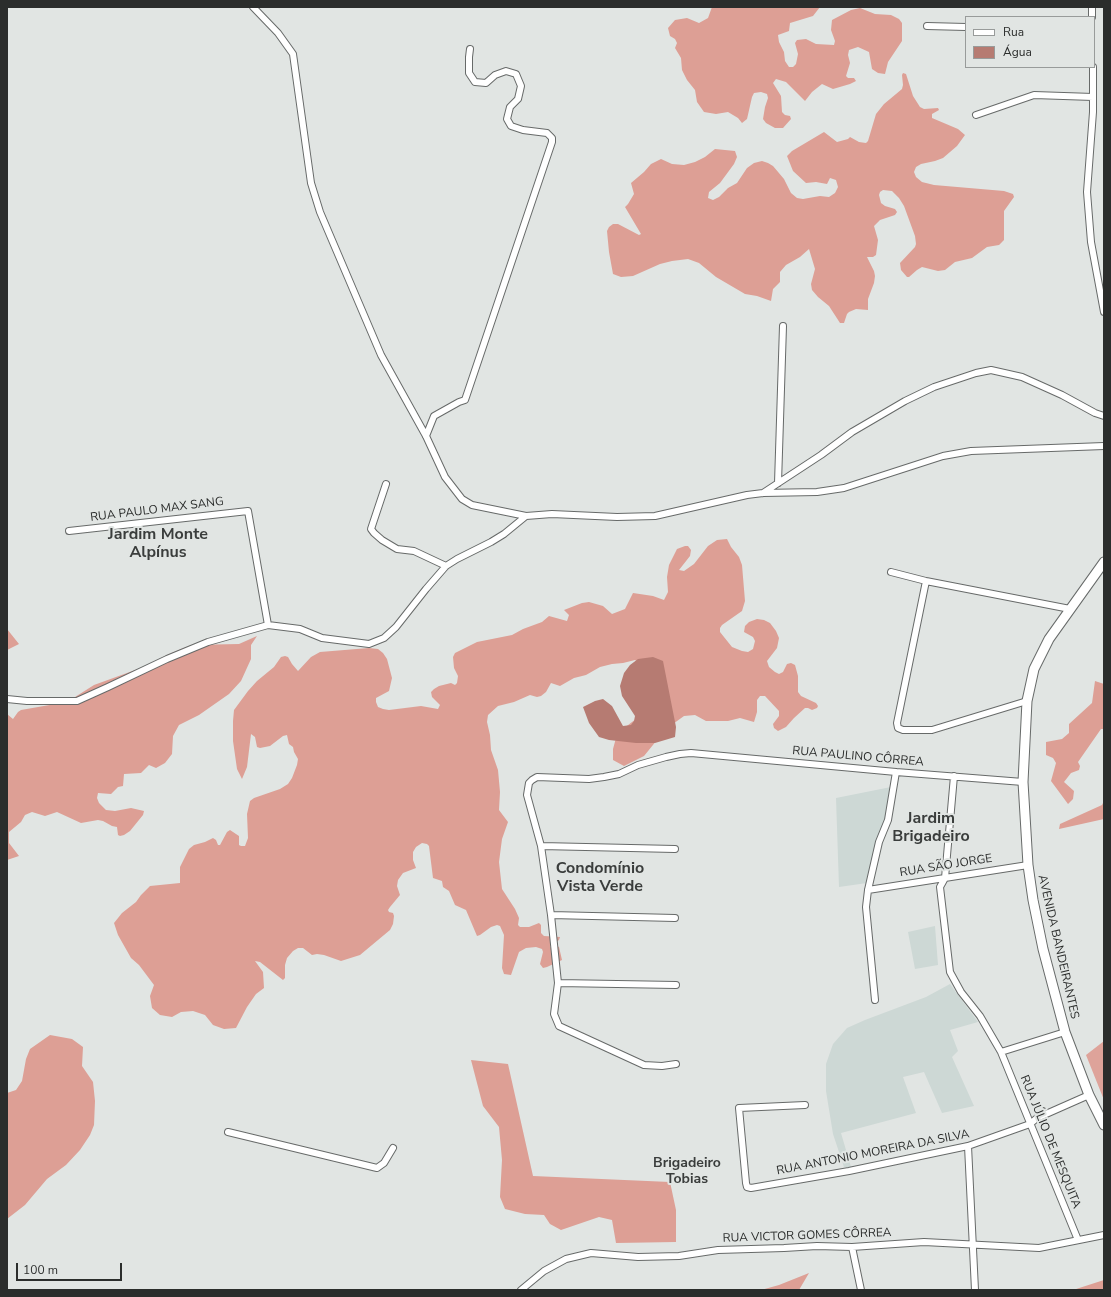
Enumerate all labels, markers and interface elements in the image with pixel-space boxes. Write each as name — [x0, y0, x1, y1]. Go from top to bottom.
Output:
legend — [965, 16, 1095, 68]
text: Rua — [1003, 24, 1024, 40]
text: Água — [1003, 44, 1032, 60]
street label: RUA PAULO MAX SANG — [89, 495, 225, 525]
district label: Jardim Monte Alpínus — [108, 525, 208, 563]
street label: RUA PAULINO CÔRREA — [792, 744, 924, 770]
district label: Jardim Brigadeiro — [892, 809, 970, 847]
street label: RUA SÃO JORGE — [899, 852, 993, 880]
district label: Condomínio Vista Verde — [556, 859, 644, 897]
street label: AVENIDA BANDEIRANTES — [1034, 874, 1082, 1020]
street label: RUA JÚLIO DE MESQUITA — [1017, 1073, 1083, 1211]
street label: RUA ANTONIO MOREIRA DA SILVA — [775, 1127, 971, 1179]
district label: Brigadeiro Tobias — [653, 1156, 721, 1188]
street label: RUA VICTOR GOMES CÔRREA — [722, 1226, 892, 1246]
scale bar — [18, 1255, 124, 1281]
text: 100 m — [23, 1262, 58, 1278]

